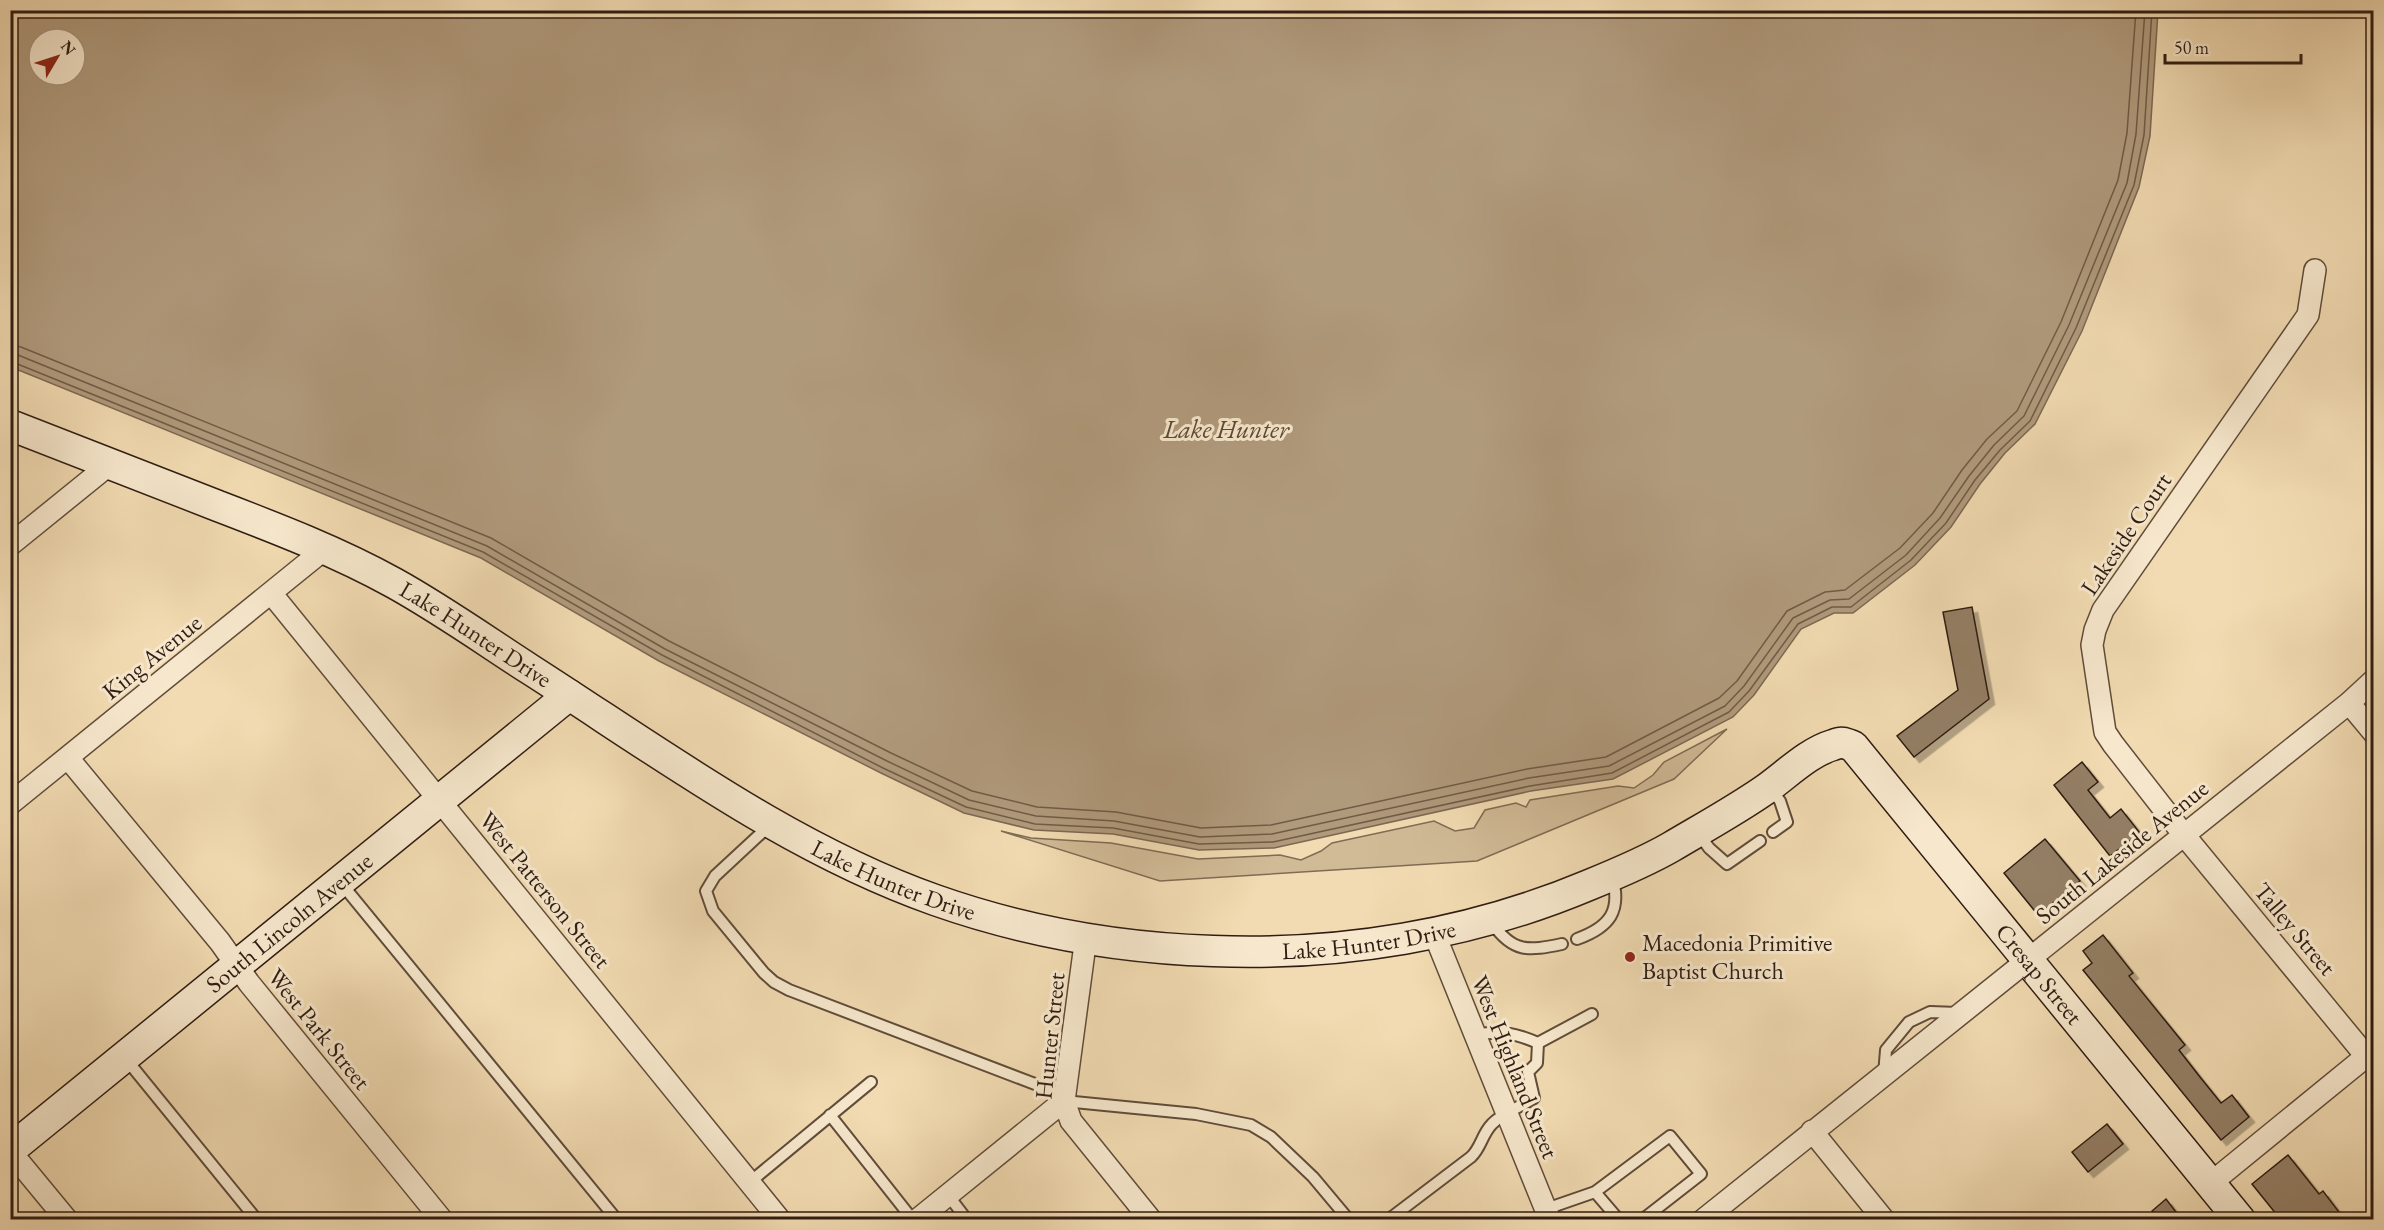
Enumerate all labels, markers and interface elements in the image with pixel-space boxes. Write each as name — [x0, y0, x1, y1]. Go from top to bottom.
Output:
north arrow — [27, 27, 87, 87]
scale bar — [2165, 27, 2302, 65]
text: N — [56, 36, 81, 60]
text: 50 m — [2174, 36, 2209, 59]
water label: Lake Hunter — [1162, 412, 1290, 446]
street label: Lakeside Court — [2073, 466, 2178, 601]
street label: Lake Hunter Drive — [394, 574, 558, 694]
street label: King Avenue — [96, 607, 208, 706]
street label: South Lakeside Avenue — [2029, 772, 2214, 931]
street label: West Patterson Street — [473, 805, 618, 975]
street label: Lake Hunter Drive — [806, 832, 979, 927]
street label: South Lincoln Avenue — [199, 845, 379, 999]
street label: Talley Street — [2247, 876, 2344, 982]
street label: Lake Hunter Drive — [1281, 913, 1458, 966]
street label: Cresap Street — [1989, 917, 2090, 1031]
place label: Macedonia Primitive Baptist Church — [1642, 927, 1832, 986]
marker: Macedonia Primitive Baptist Church — [1623, 950, 1637, 964]
street label: West Park Street — [261, 962, 378, 1096]
street label: Hunter Street — [1027, 971, 1072, 1101]
street label: West Highland Street — [1465, 971, 1566, 1163]

